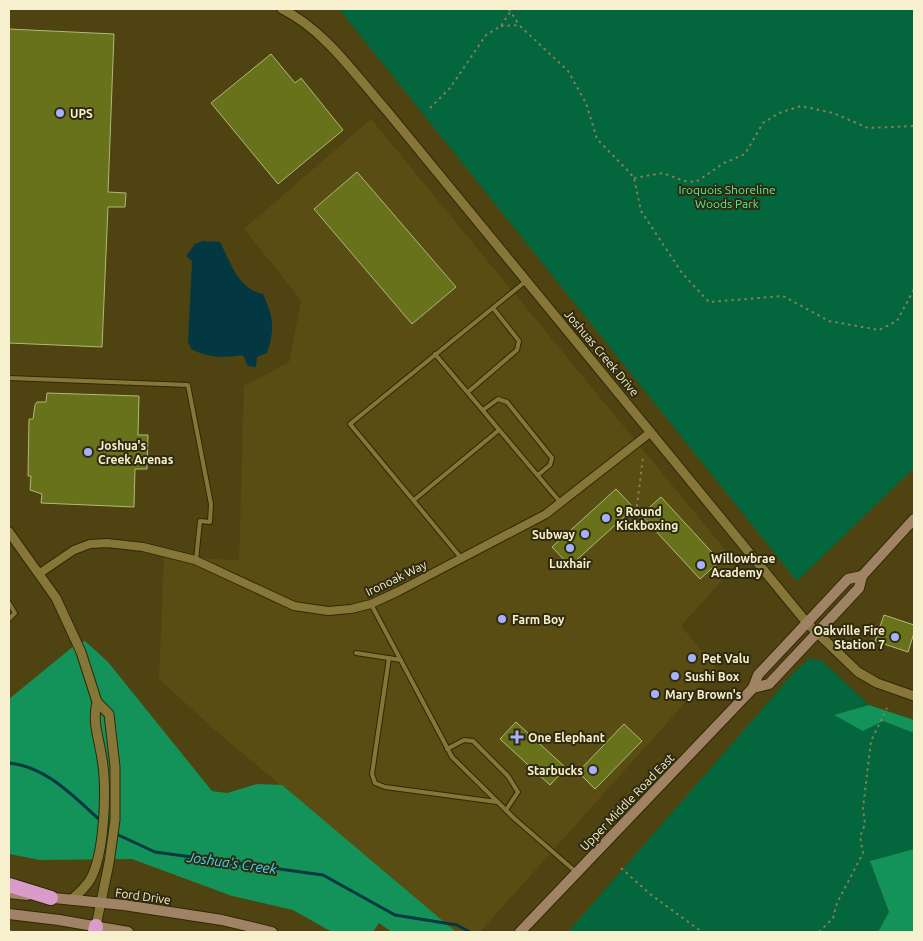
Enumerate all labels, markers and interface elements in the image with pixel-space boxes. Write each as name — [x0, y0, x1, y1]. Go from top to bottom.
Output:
marker: UPS — [54, 107, 66, 119]
place label: UPS — [70, 107, 93, 120]
park label: Iroquois Shoreline Woods Park — [678, 183, 776, 210]
street label: Joshuas Creek Drive — [562, 307, 642, 399]
place label: Joshua's Creek Arenas — [98, 439, 174, 466]
marker: Joshua's Creek Arenas — [82, 446, 94, 458]
place label: 9 Round Kickboxing — [616, 505, 678, 532]
marker: 9 Round Kickboxing — [600, 512, 612, 524]
place label: Subway — [532, 528, 576, 541]
marker: Subway — [579, 528, 591, 540]
marker: Luxhair — [564, 542, 576, 554]
place label: Willowbrae Academy — [711, 552, 775, 579]
place label: Luxhair — [549, 557, 591, 570]
street label: Ironoak Way — [363, 558, 429, 598]
marker: Willowbrae Academy — [695, 559, 707, 571]
marker: Farm Boy — [496, 613, 508, 625]
place label: Farm Boy — [512, 613, 565, 626]
place label: Oakville Fire Station 7 — [814, 624, 885, 651]
marker: Oakville Fire Station 7 — [889, 631, 901, 643]
marker: Pet Valu — [686, 652, 698, 664]
place label: Pet Valu — [702, 652, 749, 665]
marker: Sushi Box — [669, 670, 681, 682]
place label: Sushi Box — [685, 670, 740, 683]
marker: Mary Brown's — [649, 688, 661, 700]
place label: Mary Brown's — [665, 688, 742, 701]
marker: One Elephant — [510, 730, 524, 744]
place label: One Elephant — [528, 731, 605, 744]
street label: Upper Middle Road East — [577, 751, 677, 853]
place label: Starbucks — [527, 764, 583, 777]
marker: Starbucks — [587, 764, 599, 776]
water label: Joshua's Creek — [185, 849, 279, 877]
street label: Ford Drive — [114, 886, 172, 906]

